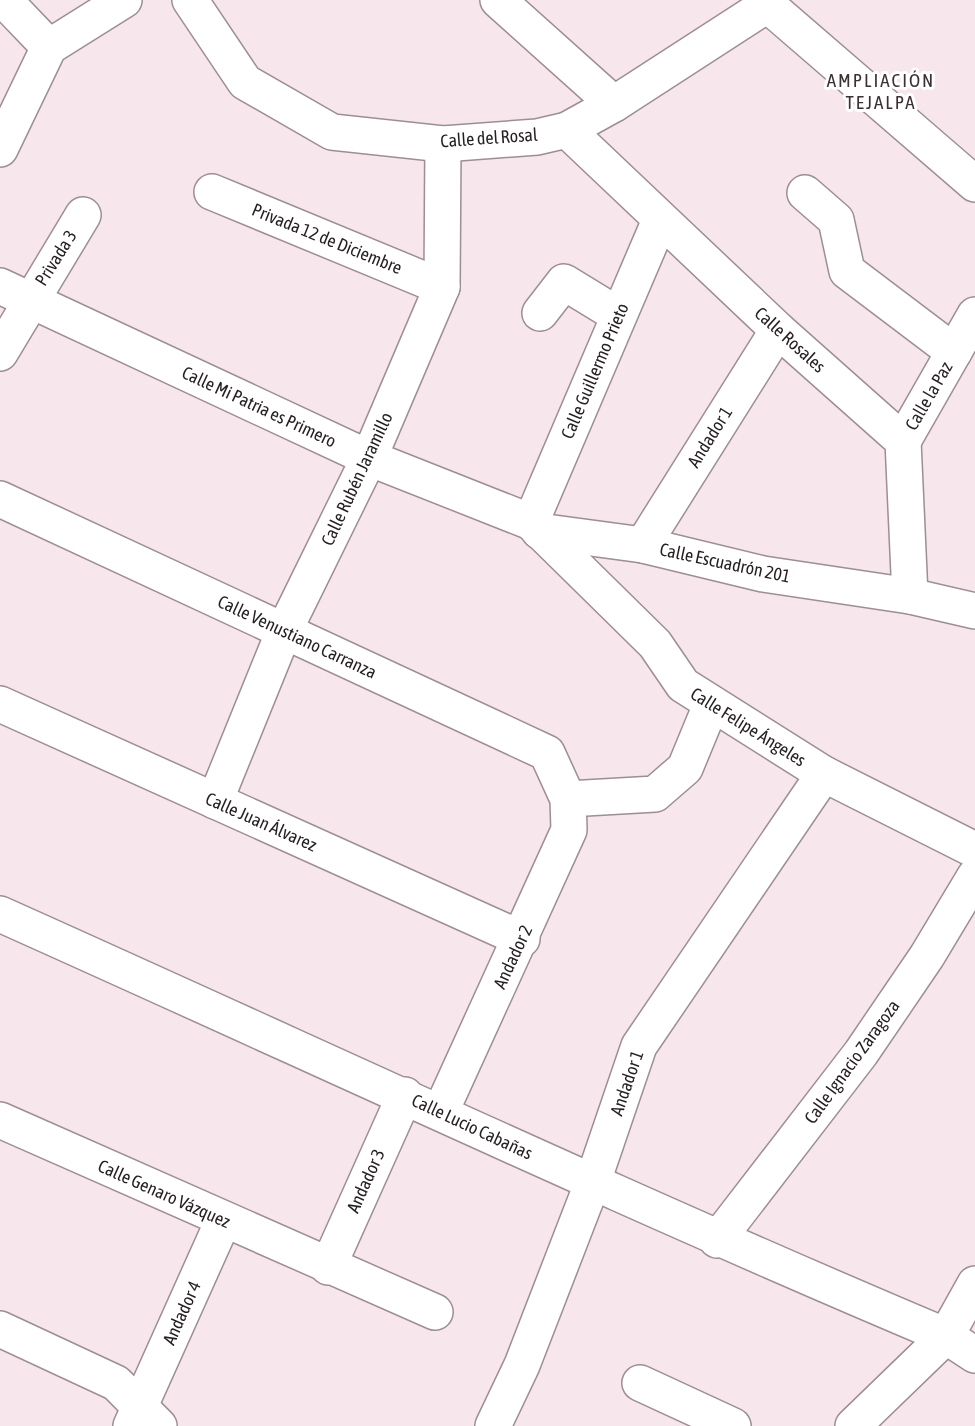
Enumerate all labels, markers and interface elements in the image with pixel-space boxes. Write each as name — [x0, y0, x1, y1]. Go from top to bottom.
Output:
district label: AMPLIACIÓN TEJALPA — [827, 69, 935, 113]
street label: Calle del Rosal — [440, 124, 538, 151]
street label: Privada 12 de Diciembre — [249, 199, 405, 278]
street label: Privada 3 — [30, 226, 81, 289]
street label: Calle Guillermo Prieto — [556, 300, 633, 442]
street label: Calle Rosales — [751, 302, 830, 377]
street label: Calle la Paz — [901, 357, 957, 434]
street label: Calle Mi Patria es Primero — [179, 362, 340, 451]
street label: Andador 1 — [683, 402, 736, 471]
street label: Calle Rubén Jaramillo — [317, 409, 397, 549]
street label: Calle Escuadrón 201 — [658, 538, 792, 587]
street label: Calle Venustiano Carranza — [214, 591, 380, 683]
street label: Calle Felipe Ángeles — [687, 683, 810, 770]
street label: Calle Juan Álvarez — [202, 788, 321, 856]
street label: Andador 2 — [489, 922, 536, 992]
street label: Calle Ignacio Zaragoza — [800, 996, 904, 1128]
street label: Andador 1 — [606, 1047, 647, 1118]
street label: Calle Lucio Cabañas — [409, 1089, 536, 1164]
street label: Andador 3 — [342, 1146, 389, 1216]
street label: Calle Genaro Vázquez — [95, 1155, 234, 1232]
street label: Andador 4 — [158, 1278, 205, 1348]

